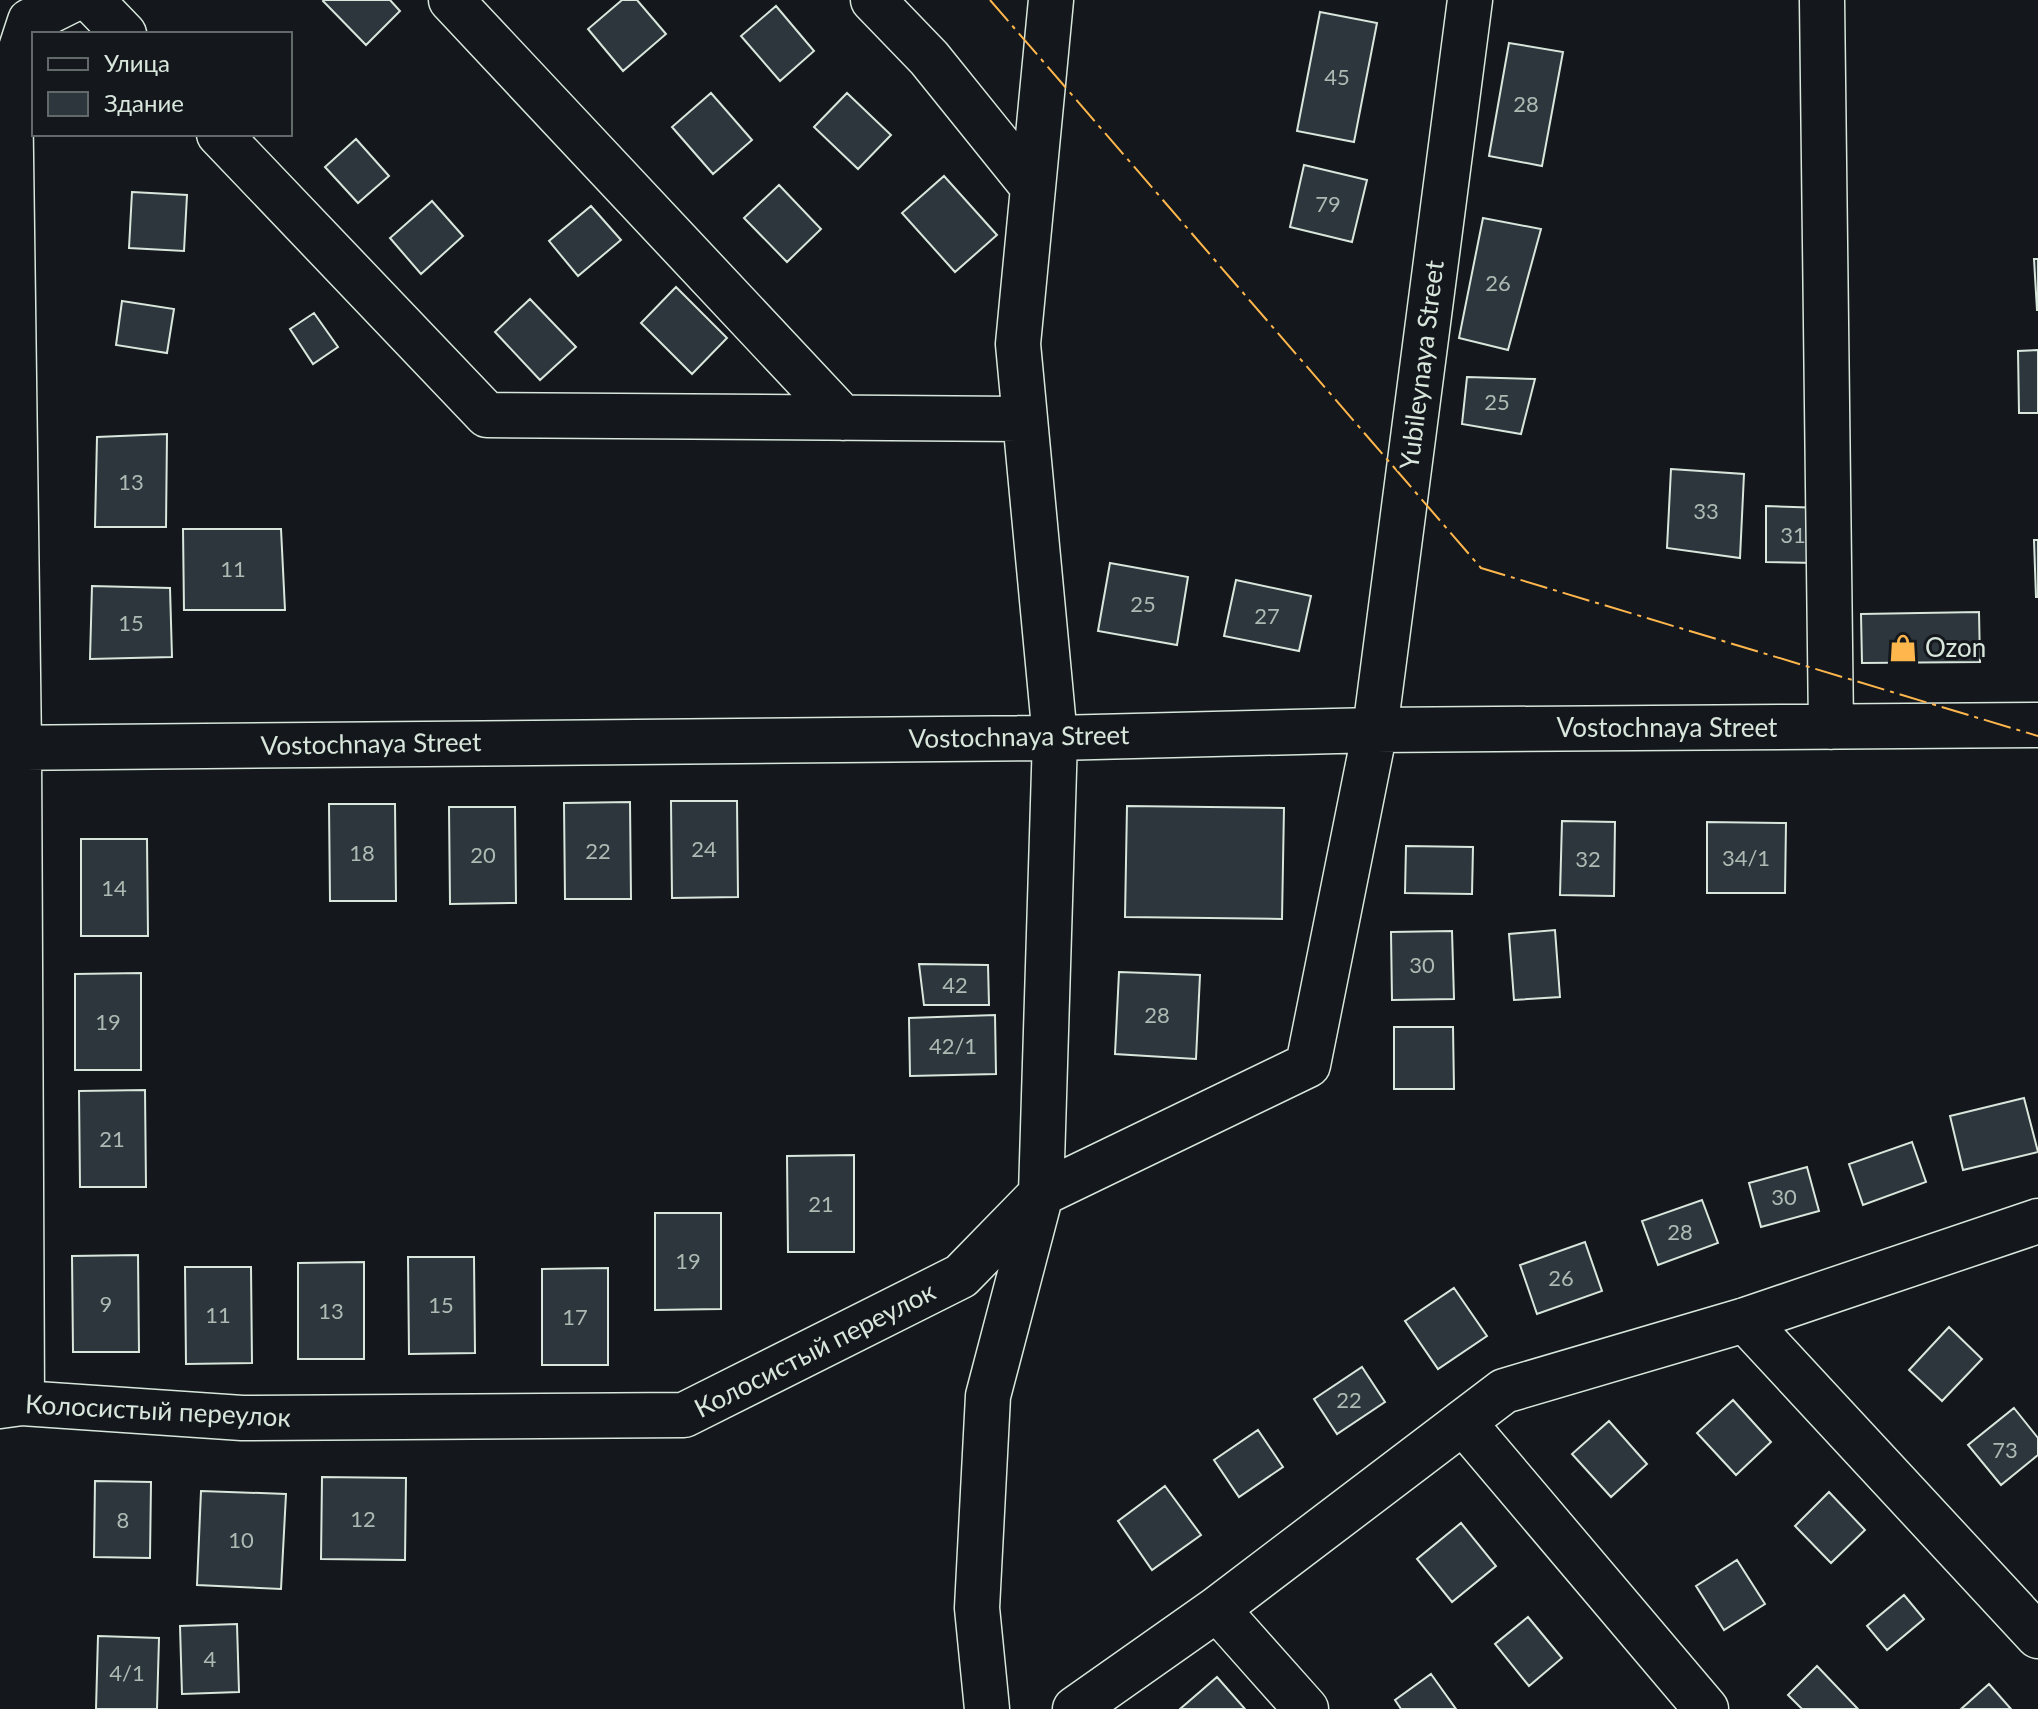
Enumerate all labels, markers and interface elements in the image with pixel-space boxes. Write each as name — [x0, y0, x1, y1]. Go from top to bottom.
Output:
legend — [32, 32, 292, 136]
text: Улица — [104, 48, 170, 77]
house number: 45 — [1324, 63, 1350, 90]
text: Здание — [104, 88, 184, 117]
house number: 28 — [1513, 90, 1539, 117]
house number: 79 — [1315, 190, 1341, 217]
street label: Yubileynaya Street — [1392, 258, 1450, 471]
house number: 26 — [1485, 269, 1511, 296]
house number: 25 — [1484, 388, 1510, 415]
house number: 13 — [118, 468, 144, 495]
house number: 33 — [1693, 497, 1719, 524]
house number: 31 — [1780, 521, 1806, 548]
house number: 11 — [220, 555, 246, 582]
house number: 25 — [1130, 590, 1156, 617]
house number: 27 — [1254, 602, 1280, 629]
house number: 15 — [118, 609, 144, 636]
place label: Ozon — [1925, 631, 1986, 663]
shop icon: Ozon — [1888, 633, 1918, 663]
street label: Vostochnaya Street — [1557, 711, 1778, 743]
street label: Vostochnaya Street — [908, 718, 1130, 754]
street label: Vostochnaya Street — [260, 725, 482, 761]
house number: 24 — [691, 835, 717, 862]
house number: 22 — [585, 837, 611, 864]
house number: 18 — [349, 839, 375, 866]
house number: 20 — [470, 841, 496, 868]
house number: 34/1 — [1722, 844, 1770, 871]
house number: 32 — [1575, 845, 1601, 872]
house number: 14 — [101, 874, 127, 901]
house number: 30 — [1409, 951, 1435, 978]
house number: 42 — [942, 971, 968, 998]
house number: 28 — [1144, 1001, 1170, 1028]
house number: 19 — [95, 1008, 121, 1035]
house number: 42/1 — [929, 1032, 977, 1059]
house number: 21 — [99, 1125, 125, 1152]
house number: 30 — [1771, 1183, 1797, 1210]
house number: 21 — [808, 1190, 834, 1217]
house number: 28 — [1667, 1218, 1693, 1245]
house number: 19 — [675, 1247, 701, 1274]
house number: 26 — [1548, 1264, 1574, 1291]
street label: Колосистый переулок — [689, 1274, 941, 1424]
house number: 9 — [100, 1290, 112, 1317]
house number: 15 — [428, 1291, 454, 1318]
house number: 13 — [318, 1297, 344, 1324]
house number: 11 — [205, 1301, 231, 1328]
house number: 17 — [562, 1303, 588, 1330]
house number: 22 — [1336, 1386, 1362, 1413]
street label: Колосистый переулок — [24, 1387, 292, 1433]
house number: 73 — [1992, 1436, 2018, 1463]
house number: 12 — [350, 1505, 376, 1532]
house number: 8 — [117, 1506, 129, 1533]
house number: 10 — [228, 1526, 254, 1553]
house number: 4 — [204, 1645, 217, 1672]
house number: 4/1 — [109, 1659, 145, 1686]

